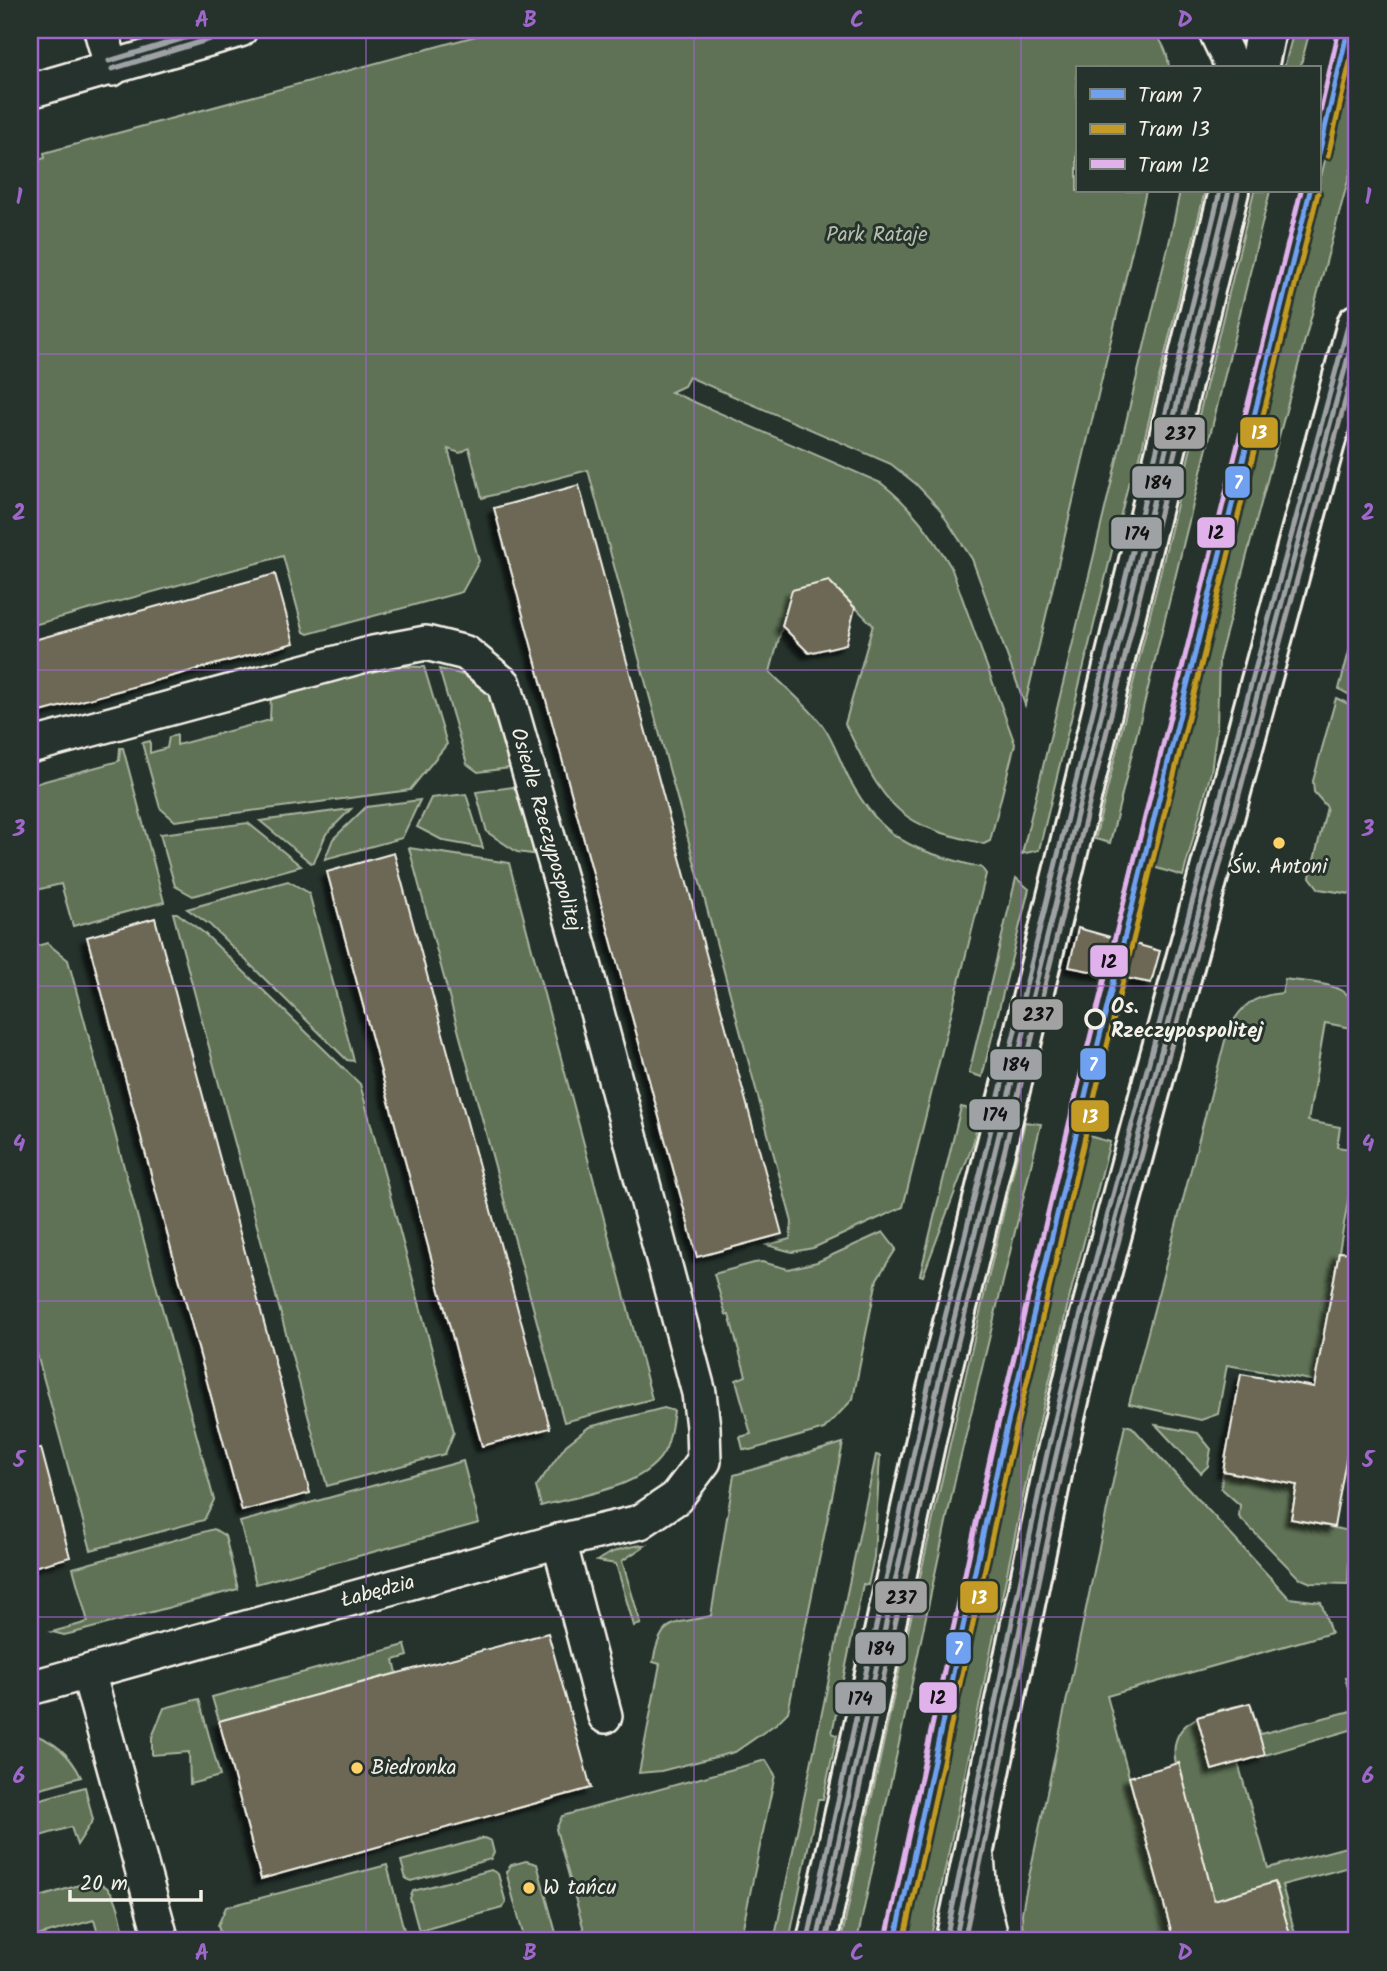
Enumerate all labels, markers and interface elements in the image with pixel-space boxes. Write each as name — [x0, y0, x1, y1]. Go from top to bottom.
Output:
text: A — [195, 3, 209, 39]
text: B — [523, 3, 537, 39]
text: C — [850, 3, 864, 39]
text: D — [1177, 3, 1193, 39]
legend — [1076, 66, 1320, 192]
text: Tram 7 — [1138, 80, 1202, 113]
text: Tram 13 — [1138, 114, 1210, 147]
text: Tram 12 — [1138, 150, 1210, 183]
text: 1 — [16, 180, 23, 216]
text: 1 — [1365, 180, 1372, 216]
park label: Park Rataje — [826, 219, 928, 252]
line badge: 237 — [1153, 416, 1206, 450]
line badge: 13 — [1239, 416, 1279, 449]
text: 13 — [1251, 419, 1267, 449]
text: 237 — [1165, 420, 1196, 450]
line badge: 184 — [1131, 465, 1185, 499]
line badge: 7 — [1224, 465, 1251, 499]
text: 184 — [1144, 469, 1172, 499]
text: 7 — [1234, 469, 1244, 499]
text: 2 — [12, 496, 26, 532]
text: 2 — [1361, 496, 1375, 532]
line badge: 174 — [1110, 516, 1163, 550]
line badge: 12 — [1196, 516, 1236, 549]
text: 12 — [1208, 519, 1224, 549]
text: 174 — [1124, 520, 1150, 550]
street label: Osiedle Rzeczypospolitej — [501, 724, 591, 936]
text: 3 — [12, 812, 26, 848]
text: 3 — [1361, 812, 1375, 848]
marker: Św. Antoni — [1271, 835, 1287, 851]
place label: Św. Antoni — [1231, 851, 1328, 884]
line badge: 12 — [1089, 944, 1129, 978]
text: 12 — [1101, 948, 1117, 978]
place label: Os. Rzeczypospolitej — [1111, 991, 1265, 1048]
line badge: 237 — [1011, 998, 1064, 1031]
text: 237 — [1023, 1001, 1054, 1031]
marker: Os. Rzeczypospolitej — [1085, 1009, 1105, 1029]
line badge: 7 — [1079, 1047, 1107, 1081]
line badge: 184 — [989, 1048, 1043, 1081]
text: 184 — [1002, 1051, 1030, 1081]
text: 7 — [1089, 1051, 1099, 1081]
line badge: 174 — [968, 1098, 1021, 1131]
line badge: 13 — [1070, 1099, 1110, 1133]
text: 174 — [982, 1101, 1008, 1131]
text: 13 — [1082, 1103, 1098, 1133]
text: 4 — [13, 1127, 26, 1163]
text: 4 — [1362, 1127, 1375, 1163]
text: 5 — [12, 1443, 27, 1479]
text: 5 — [1361, 1443, 1376, 1479]
street label: Łabędzia — [337, 1566, 419, 1618]
line badge: 237 — [874, 1580, 928, 1614]
line badge: 13 — [959, 1580, 999, 1614]
text: 237 — [886, 1584, 917, 1614]
text: 13 — [971, 1584, 987, 1614]
line badge: 184 — [854, 1631, 907, 1665]
line badge: 7 — [945, 1631, 972, 1665]
text: 184 — [867, 1635, 895, 1665]
text: 7 — [954, 1635, 964, 1665]
line badge: 174 — [834, 1681, 887, 1715]
line badge: 12 — [918, 1681, 958, 1714]
text: 12 — [930, 1684, 946, 1714]
text: 174 — [847, 1685, 873, 1715]
place label: Biedronka — [371, 1752, 457, 1785]
text: 6 — [13, 1759, 25, 1795]
text: 6 — [1362, 1759, 1374, 1795]
marker: Biedronka — [349, 1760, 365, 1776]
scale bar — [70, 1859, 201, 1903]
text: 20 m — [80, 1868, 128, 1901]
place label: W tańcu — [543, 1872, 616, 1905]
marker: W tańcu — [521, 1880, 537, 1896]
text: A — [195, 1936, 209, 1971]
text: B — [523, 1936, 537, 1971]
text: C — [850, 1936, 864, 1971]
text: D — [1177, 1936, 1193, 1971]

